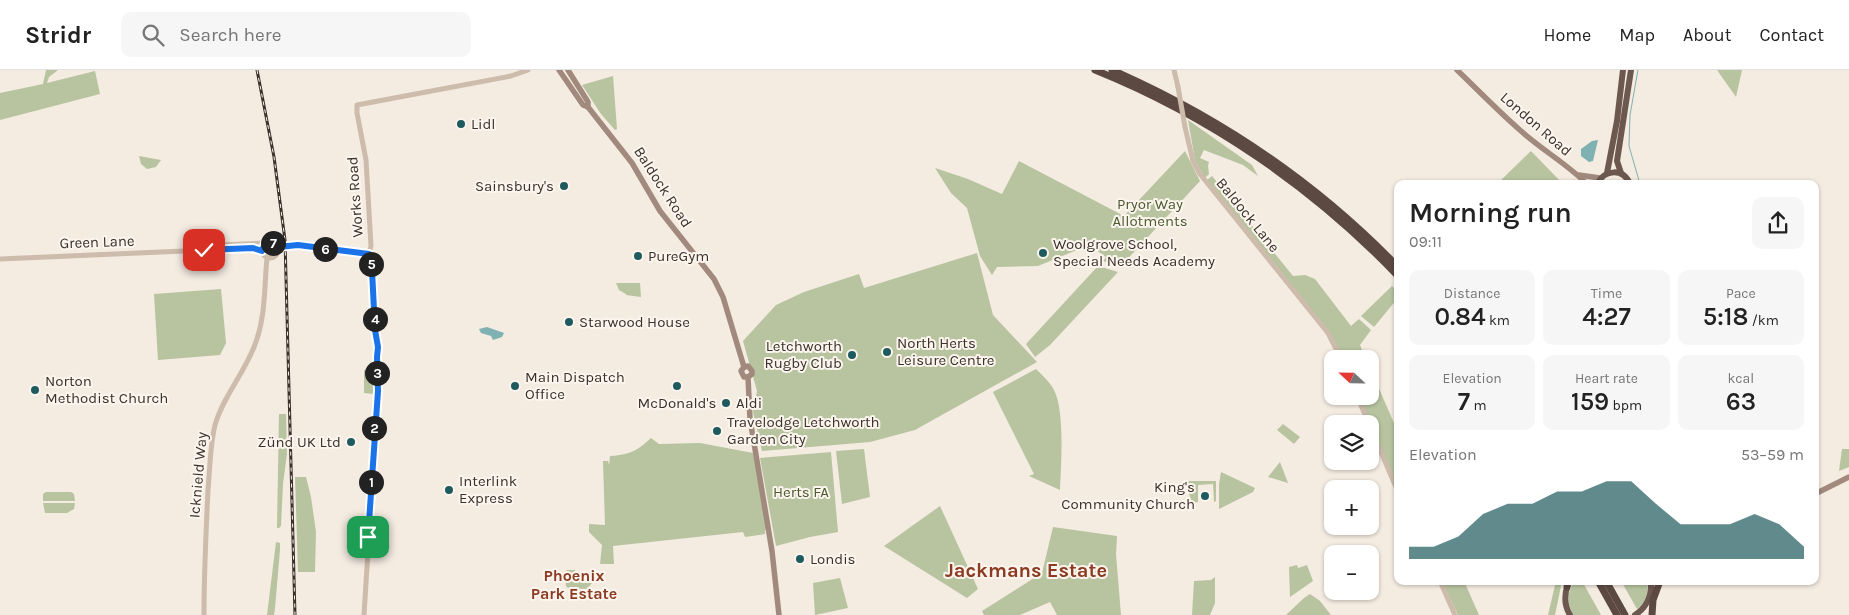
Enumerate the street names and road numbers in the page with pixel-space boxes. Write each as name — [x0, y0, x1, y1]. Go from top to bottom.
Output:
street label: London Road — [1497, 88, 1575, 160]
street label: Baldock Road — [630, 143, 696, 231]
street label: Works Road — [343, 156, 367, 238]
street label: Baldock Lane — [1212, 174, 1284, 256]
street label: Green Lane — [59, 232, 135, 252]
street label: Icknield Way — [185, 431, 211, 519]

